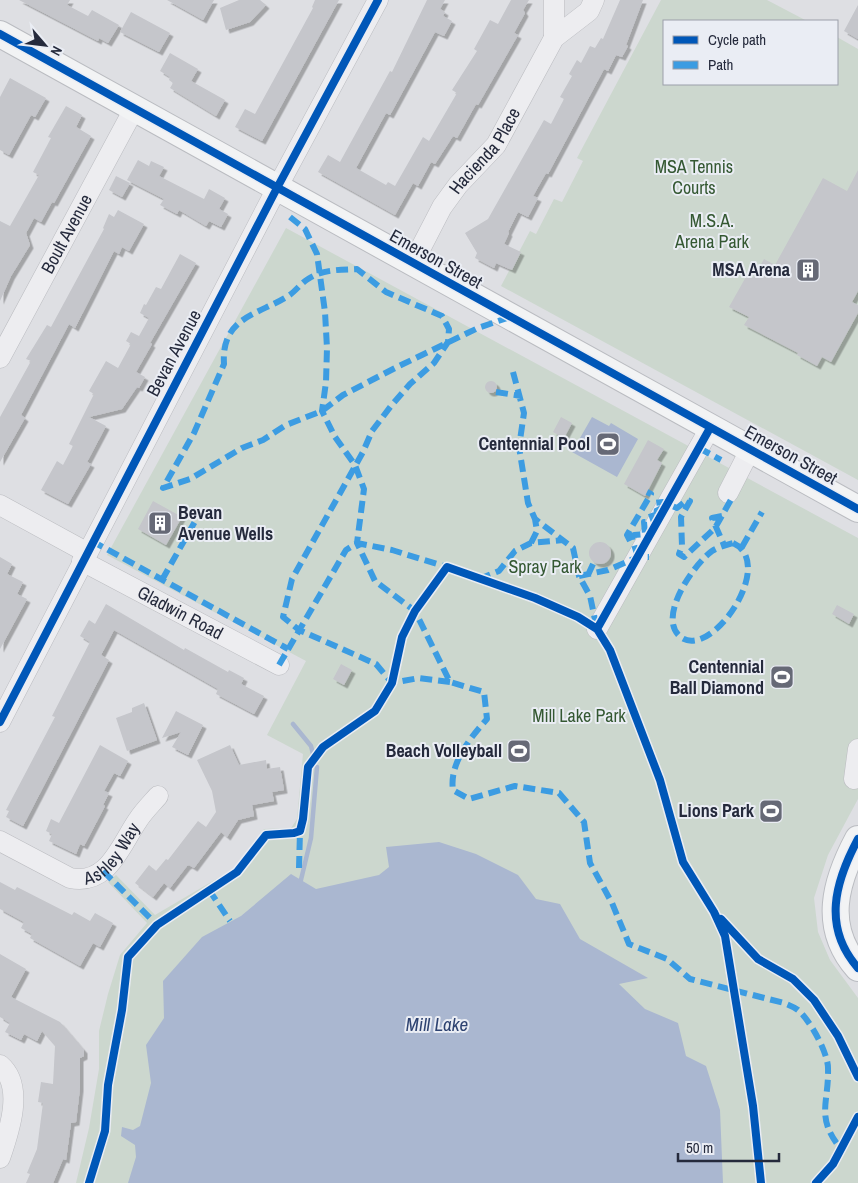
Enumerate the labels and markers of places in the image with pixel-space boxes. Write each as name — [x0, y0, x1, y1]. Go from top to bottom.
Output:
place label: MSA Arena — [712, 257, 791, 282]
building icon: MSA Arena — [795, 257, 821, 283]
place label: Centennial Pool — [478, 431, 590, 456]
sports icon: Centennial Pool — [595, 431, 621, 457]
place label: Bevan Avenue Wells — [178, 500, 273, 546]
building icon: Bevan Avenue Wells — [147, 510, 173, 536]
place label: Centennial Ball Diamond — [670, 654, 764, 700]
sports icon: Centennial Ball Diamond — [769, 664, 795, 690]
place label: Beach Volleyball — [386, 738, 502, 763]
sports icon: Beach Volleyball — [506, 738, 532, 764]
place label: Lions Park — [679, 798, 755, 823]
sports icon: Lions Park — [758, 798, 784, 824]

